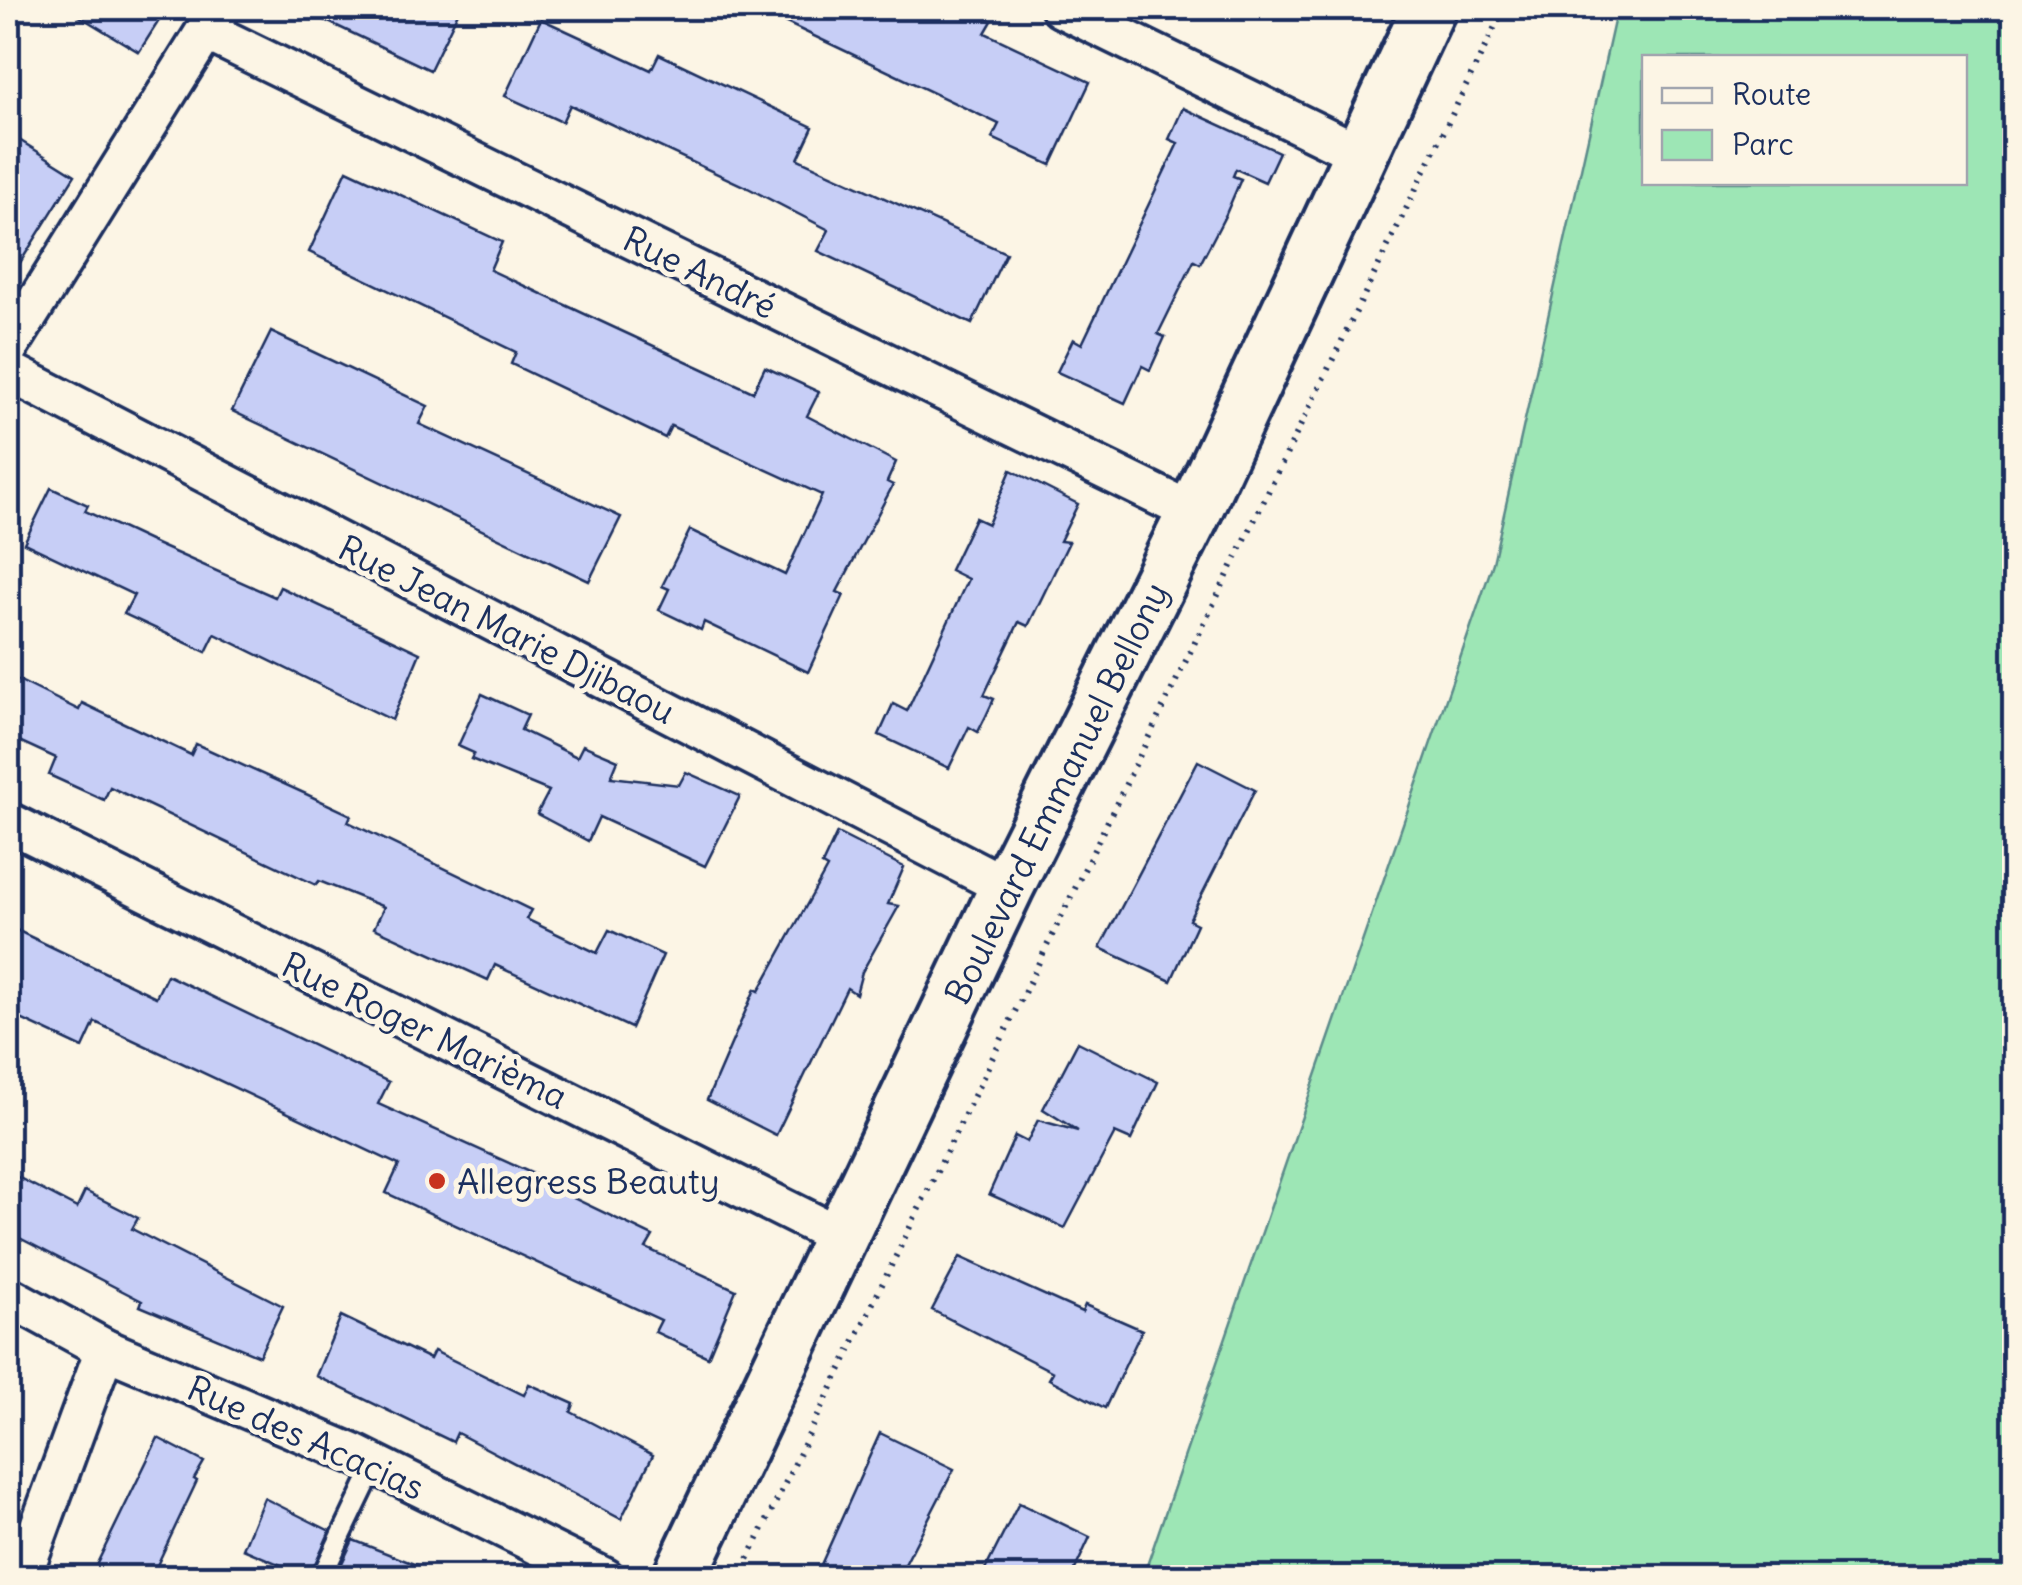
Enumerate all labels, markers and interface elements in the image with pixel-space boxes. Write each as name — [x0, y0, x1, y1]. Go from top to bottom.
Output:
legend — [1642, 55, 1967, 185]
text: Route — [1732, 75, 1811, 113]
text: Parc — [1732, 125, 1794, 163]
street label: Rue André — [616, 216, 784, 328]
street label: Rue Jean Marie Djibaou — [331, 525, 683, 733]
street label: Boulevard Emmanuel Bellony — [935, 575, 1177, 1011]
street label: Rue Roger Marièma — [275, 942, 575, 1118]
place label: Allegress Beauty — [457, 1159, 720, 1203]
marker: Allegress Beauty — [426, 1170, 448, 1192]
street label: Rue des Acacias — [181, 1365, 431, 1509]

